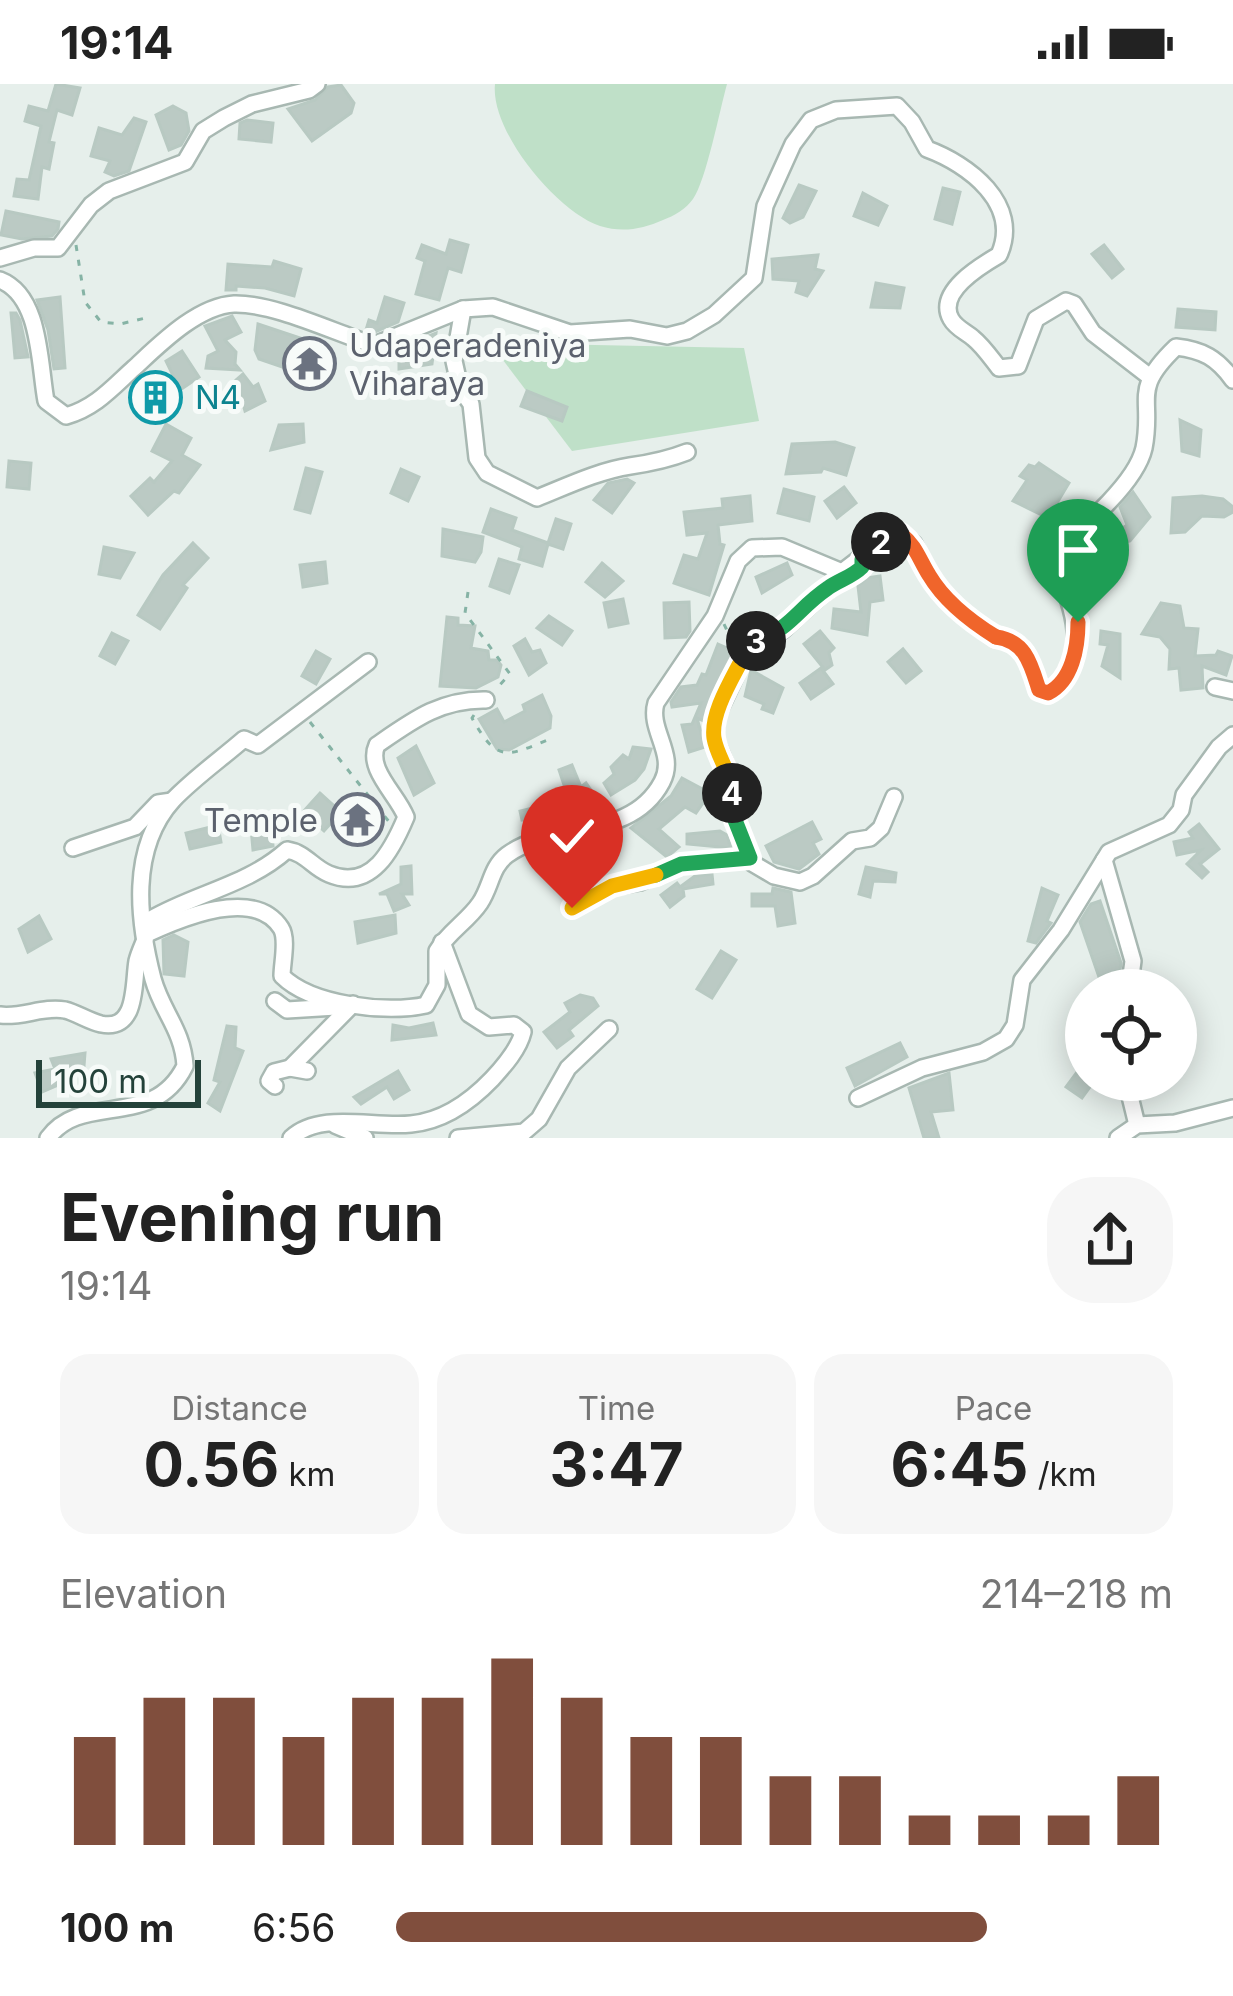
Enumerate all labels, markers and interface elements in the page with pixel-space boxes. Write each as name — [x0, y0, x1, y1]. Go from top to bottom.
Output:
text: 19:14 — [60, 15, 174, 70]
place label: Udaperadeniya Viharaya — [349, 325, 587, 403]
temple icon: Udaperadeniya Viharaya — [282, 336, 338, 392]
building icon: N4 — [128, 369, 184, 425]
place label: N4 — [195, 377, 241, 417]
pin — [1027, 499, 1129, 622]
pin: 2 — [851, 512, 911, 572]
icon: arrive — [1045, 517, 1111, 583]
text: 2 — [871, 522, 891, 562]
pin: 3 — [726, 611, 786, 671]
text: 3 — [745, 621, 767, 661]
pin: 4 — [702, 763, 762, 823]
text: 4 — [721, 773, 743, 813]
pin — [521, 785, 623, 908]
temple icon: Temple — [329, 792, 385, 848]
place label: Temple — [204, 800, 318, 840]
icon: check — [539, 803, 605, 869]
map controls — [1065, 969, 1197, 1101]
button: locate — [1065, 969, 1197, 1101]
scale bar — [36, 1054, 201, 1107]
text: 100 m — [54, 1061, 147, 1101]
text: Evening run — [60, 1177, 444, 1257]
button: share — [1047, 1177, 1173, 1303]
text: 19:14 — [60, 1262, 152, 1309]
text: Distance — [171, 1388, 308, 1428]
text: Time — [578, 1388, 655, 1428]
text: Pace — [955, 1388, 1032, 1428]
text: 0.56 — [144, 1428, 279, 1500]
text: 3:47 — [549, 1428, 684, 1500]
text: 6:45 — [890, 1428, 1028, 1500]
text: km — [279, 1454, 336, 1494]
text: /km — [1028, 1454, 1097, 1494]
text: Elevation — [60, 1570, 227, 1617]
text: 214–218 m — [980, 1570, 1173, 1617]
text: 100 m — [60, 1904, 174, 1951]
text: 6:56 — [252, 1904, 335, 1951]

